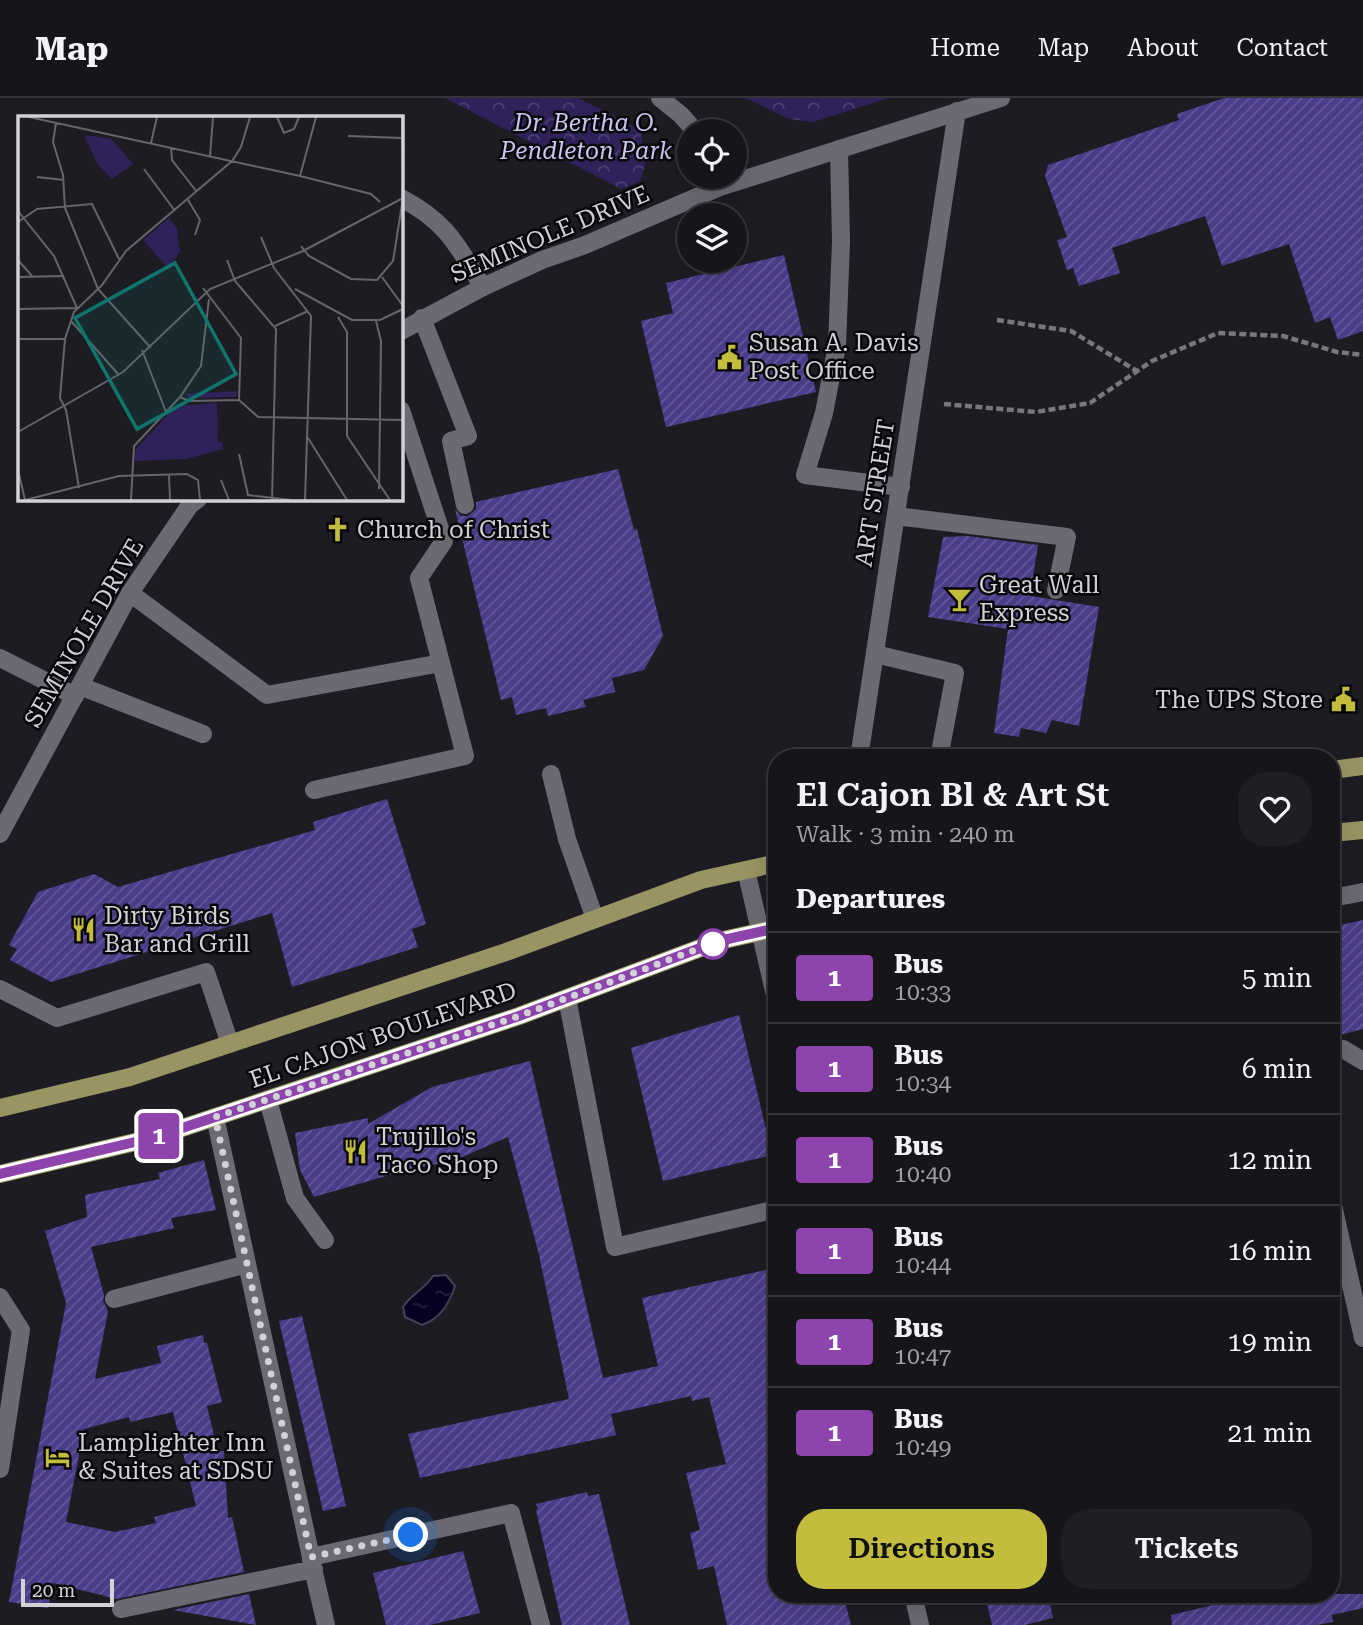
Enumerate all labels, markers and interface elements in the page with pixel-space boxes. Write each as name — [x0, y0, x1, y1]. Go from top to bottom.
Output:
text: Map — [35, 29, 109, 68]
text: Home — [930, 34, 1000, 62]
text: Map — [1038, 34, 1089, 62]
text: About — [1127, 34, 1198, 62]
text: Contact — [1236, 34, 1328, 62]
park label: Dr. Bertha O. Pendleton Park — [499, 109, 672, 165]
inset map — [18, 116, 402, 500]
map controls — [677, 119, 747, 273]
button: locate — [677, 119, 747, 189]
street label: SEMINOLE DRIVE — [446, 179, 654, 289]
button: layers — [677, 203, 747, 273]
place label: Susan A. Davis Post Office — [749, 329, 919, 385]
public building icon: Susan A. Davis Post Office — [715, 343, 743, 371]
street label: ART STREET — [850, 417, 900, 569]
church icon: Church of Christ — [323, 516, 351, 544]
place label: Church of Christ — [357, 516, 550, 544]
street label: SEMINOLE DRIVE — [19, 534, 149, 732]
place label: Great Wall Express — [979, 571, 1099, 627]
bar icon: Great Wall Express — [945, 585, 973, 613]
place label: The UPS Store — [1155, 686, 1323, 714]
public building icon: The UPS Store — [1329, 686, 1357, 714]
button: heart — [1238, 772, 1312, 846]
text: El Cajon Bl & Art St — [796, 775, 1109, 814]
text: Walk · 3 min · 240 m — [796, 821, 1015, 848]
text: Departures — [796, 884, 945, 914]
place label: Dirty Birds Bar and Grill — [104, 902, 250, 958]
restaurant icon: Dirty Birds Bar and Grill — [70, 916, 98, 944]
unlabelled marker — [698, 929, 728, 959]
text: Bus — [894, 949, 943, 979]
text: 5 min — [1242, 963, 1312, 993]
text: 1 — [828, 964, 841, 992]
street label: EL CAJON BOULEVARD — [246, 976, 520, 1094]
text: 10:33 — [894, 979, 951, 1006]
text: Bus — [894, 1040, 943, 1070]
text: 6 min — [1242, 1054, 1312, 1084]
text: 1 — [828, 1055, 841, 1083]
text: 10:34 — [894, 1070, 951, 1097]
line badge: 1 — [136, 1113, 182, 1159]
text: 1 — [152, 1122, 166, 1150]
place label: Trujillo's Taco Shop — [376, 1123, 498, 1179]
text: Bus — [894, 1131, 943, 1161]
restaurant icon: Trujillo's Taco Shop — [342, 1137, 370, 1165]
text: 12 min — [1228, 1145, 1312, 1175]
text: 1 — [828, 1146, 841, 1174]
text: 10:40 — [894, 1161, 951, 1188]
text: Bus — [894, 1222, 943, 1252]
text: 16 min — [1228, 1236, 1312, 1266]
text: 1 — [828, 1237, 841, 1265]
text: 10:44 — [894, 1252, 951, 1279]
text: Bus — [894, 1313, 943, 1343]
text: 19 min — [1228, 1327, 1312, 1357]
text: 1 — [828, 1328, 841, 1356]
text: 10:47 — [894, 1343, 951, 1370]
text: Bus — [894, 1404, 943, 1434]
text: 21 min — [1228, 1418, 1312, 1448]
text: 1 — [828, 1419, 841, 1447]
place label: Lamplighter Inn & Suites at SDSU — [78, 1429, 274, 1485]
text: 10:49 — [894, 1434, 951, 1461]
hotel icon: Lamplighter Inn & Suites at SDSU — [44, 1443, 72, 1471]
button: Directions — [796, 1509, 1047, 1589]
button: Tickets — [1061, 1509, 1312, 1589]
your location — [393, 1517, 428, 1552]
scale bar — [21, 1576, 114, 1608]
text: 20 m — [32, 1579, 75, 1602]

